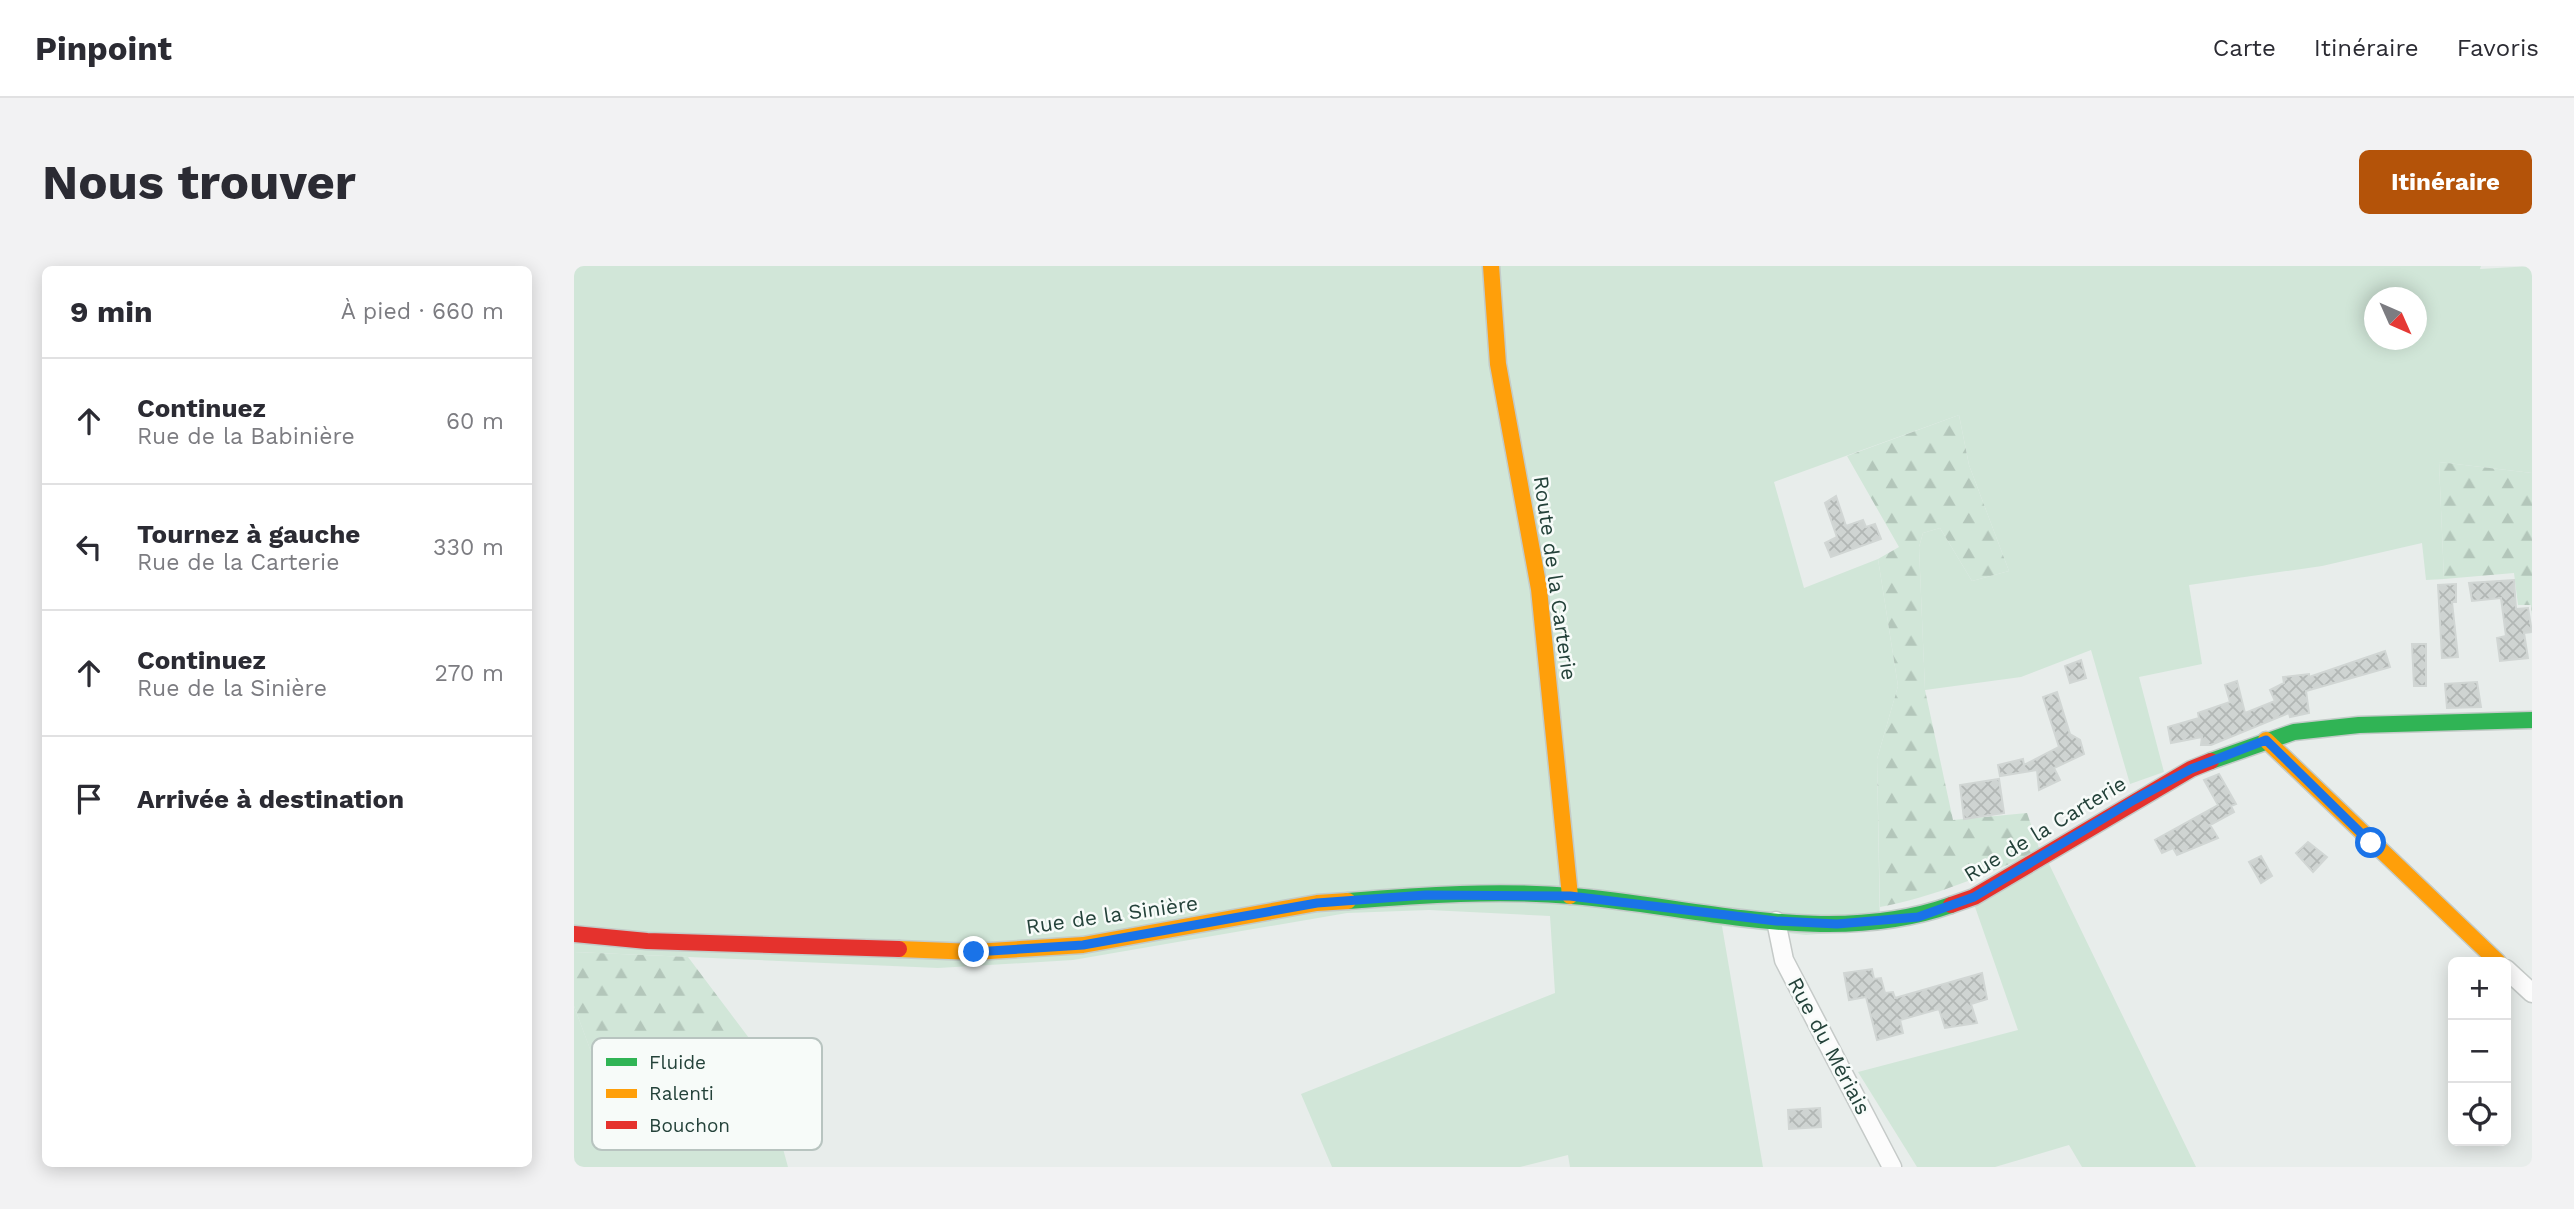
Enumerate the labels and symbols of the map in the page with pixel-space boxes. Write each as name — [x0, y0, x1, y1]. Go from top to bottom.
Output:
north arrow — [2364, 287, 2427, 350]
street label: Route de la Carterie — [1529, 474, 1582, 682]
street label: Rue de la Carterie — [1959, 770, 2130, 887]
route start — [2355, 827, 2386, 858]
street label: Rue de la Sinière — [1024, 890, 1200, 939]
route end — [958, 936, 989, 967]
street label: Rue du Mériais — [1783, 973, 1876, 1119]
legend — [592, 1038, 822, 1150]
text: Fluide — [649, 1051, 706, 1074]
text: Ralenti — [649, 1082, 714, 1105]
text: Bouchon — [649, 1114, 730, 1137]

